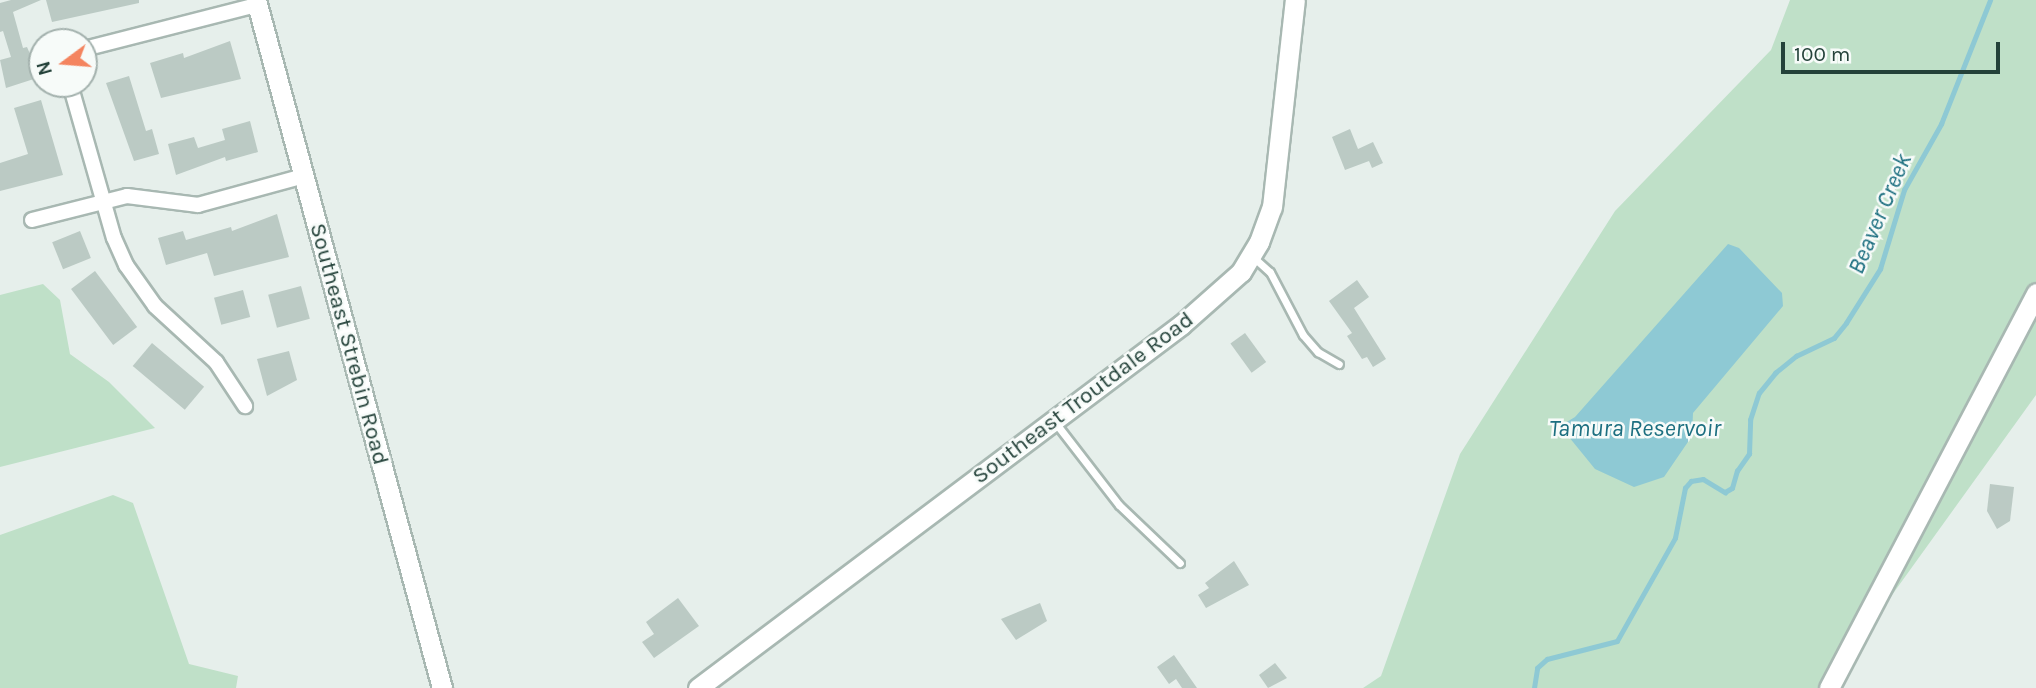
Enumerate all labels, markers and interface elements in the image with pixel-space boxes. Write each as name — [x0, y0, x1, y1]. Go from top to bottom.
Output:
north arrow — [28, 28, 98, 98]
scale bar — [1784, 28, 2003, 72]
text: 100 m — [1794, 42, 1851, 66]
text: N — [32, 59, 57, 78]
water label: Beaver Creek — [1842, 150, 1918, 278]
street label: Southeast Strebin Road — [303, 220, 395, 468]
street label: Southeast Troutdale Road — [967, 306, 1199, 490]
water label: Tamura Reservoir — [1549, 415, 1721, 443]

